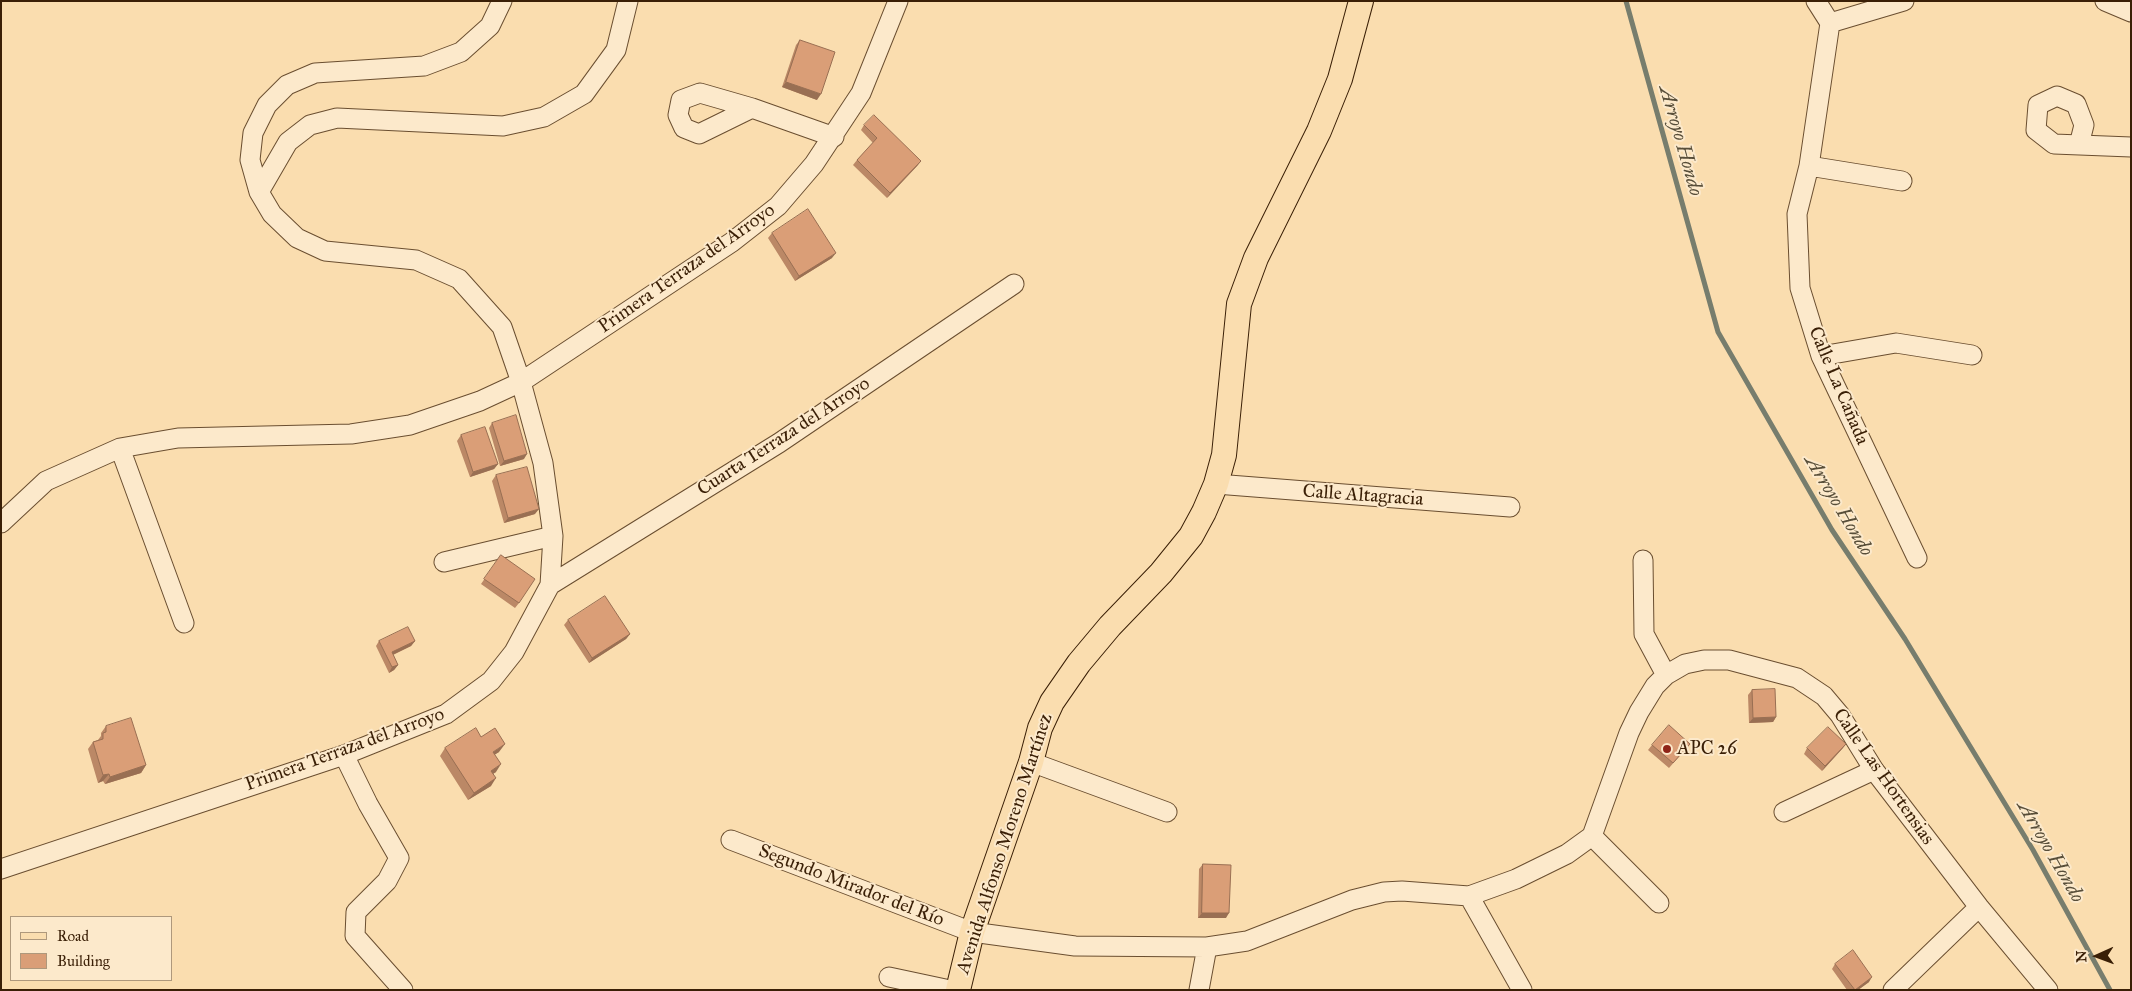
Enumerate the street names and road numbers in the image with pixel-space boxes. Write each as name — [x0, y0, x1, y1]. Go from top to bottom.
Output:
street label: Primera Terraza del Arroyo — [594, 199, 780, 339]
street label: Calle La Cañada — [1803, 323, 1873, 449]
street label: Cuarta Terraza del Arroyo — [693, 373, 875, 501]
street label: Calle Altagracia — [1302, 480, 1424, 512]
street label: Primera Terraza del Arroyo — [242, 703, 448, 797]
street label: Calle Las Hortensias — [1827, 704, 1939, 850]
street label: Avenida Alfonso Moreno Martínez — [952, 711, 1058, 977]
street label: Segundo Mirador del Río — [755, 840, 947, 932]

